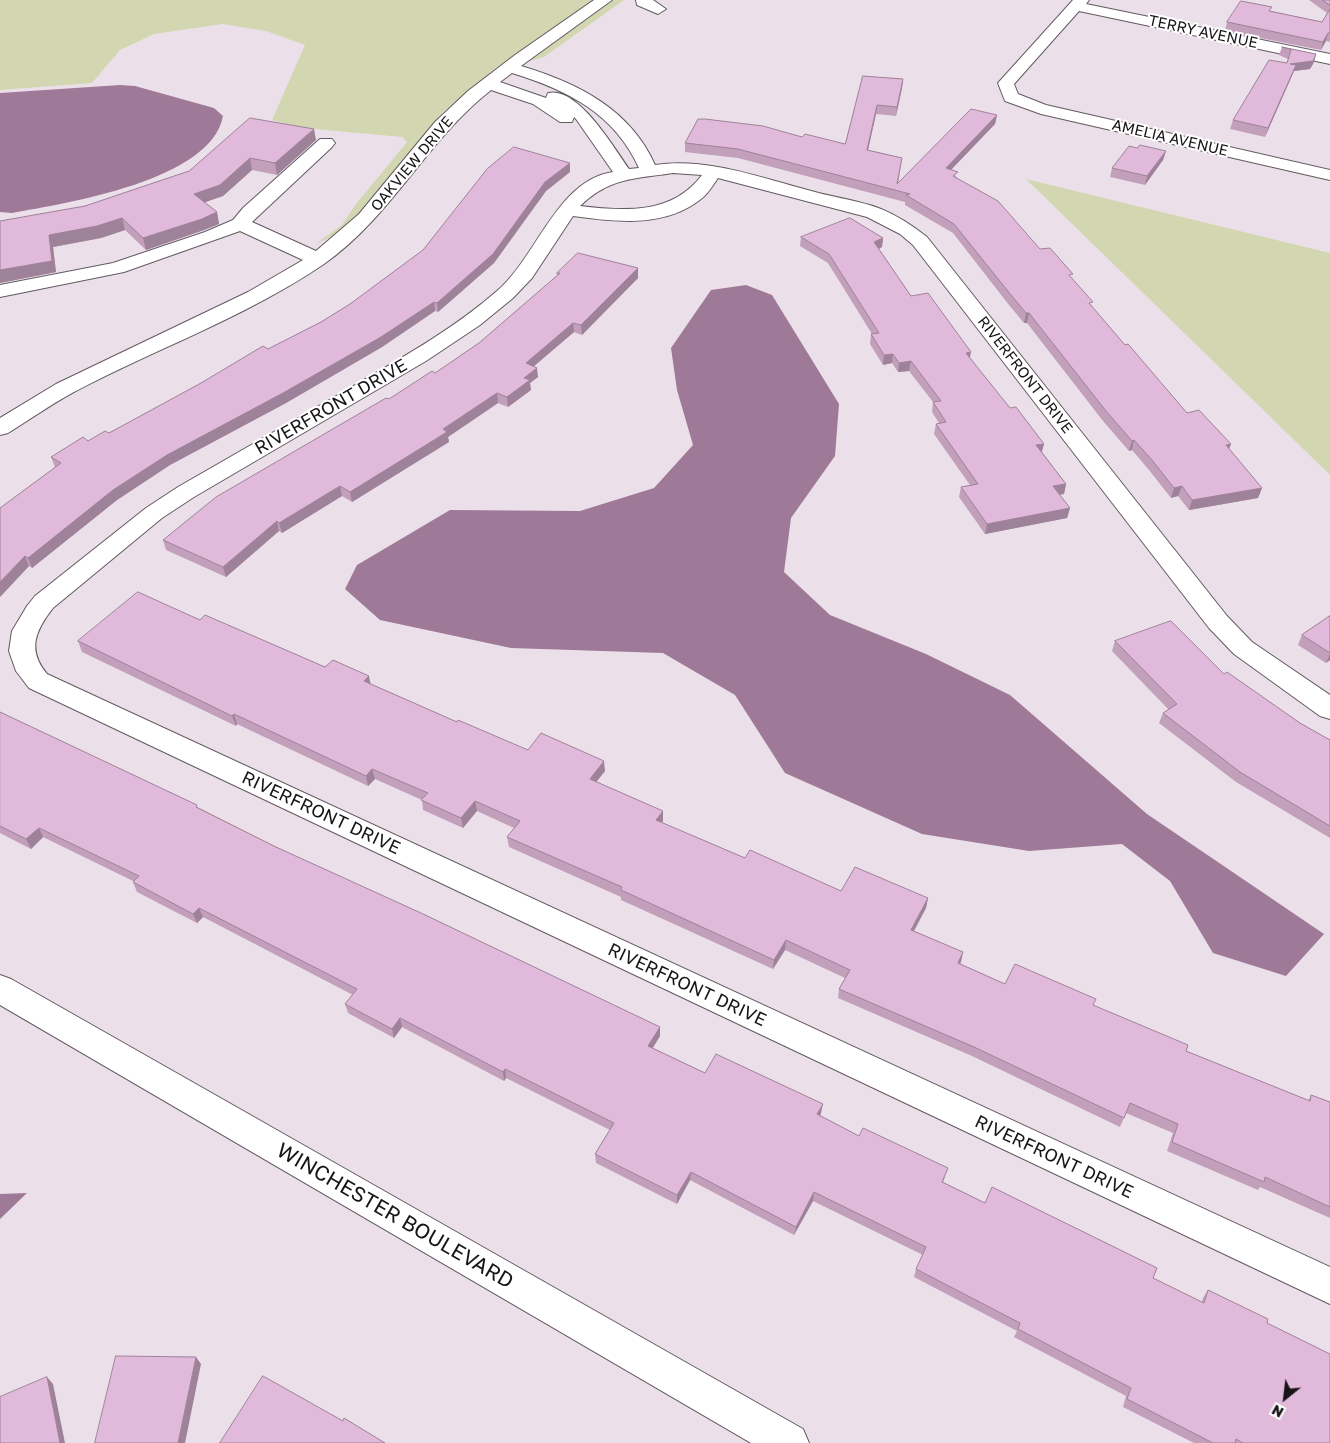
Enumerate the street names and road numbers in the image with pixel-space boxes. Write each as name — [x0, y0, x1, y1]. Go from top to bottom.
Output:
street label: TERRY AVENUE — [1147, 12, 1259, 52]
street label: OAKVIEW DRIVE — [367, 113, 457, 215]
street label: AMELIA AVENUE — [1110, 116, 1230, 160]
street label: RIVERFRONT DRIVE — [974, 313, 1076, 437]
street label: RIVERFRONT DRIVE — [251, 355, 411, 459]
street label: RIVERFRONT DRIVE — [238, 767, 404, 859]
street label: RIVERFRONT DRIVE — [604, 939, 770, 1031]
street label: RIVERFRONT DRIVE — [971, 1111, 1137, 1203]
street label: WINCHESTER BOULEVARD — [272, 1138, 518, 1294]

